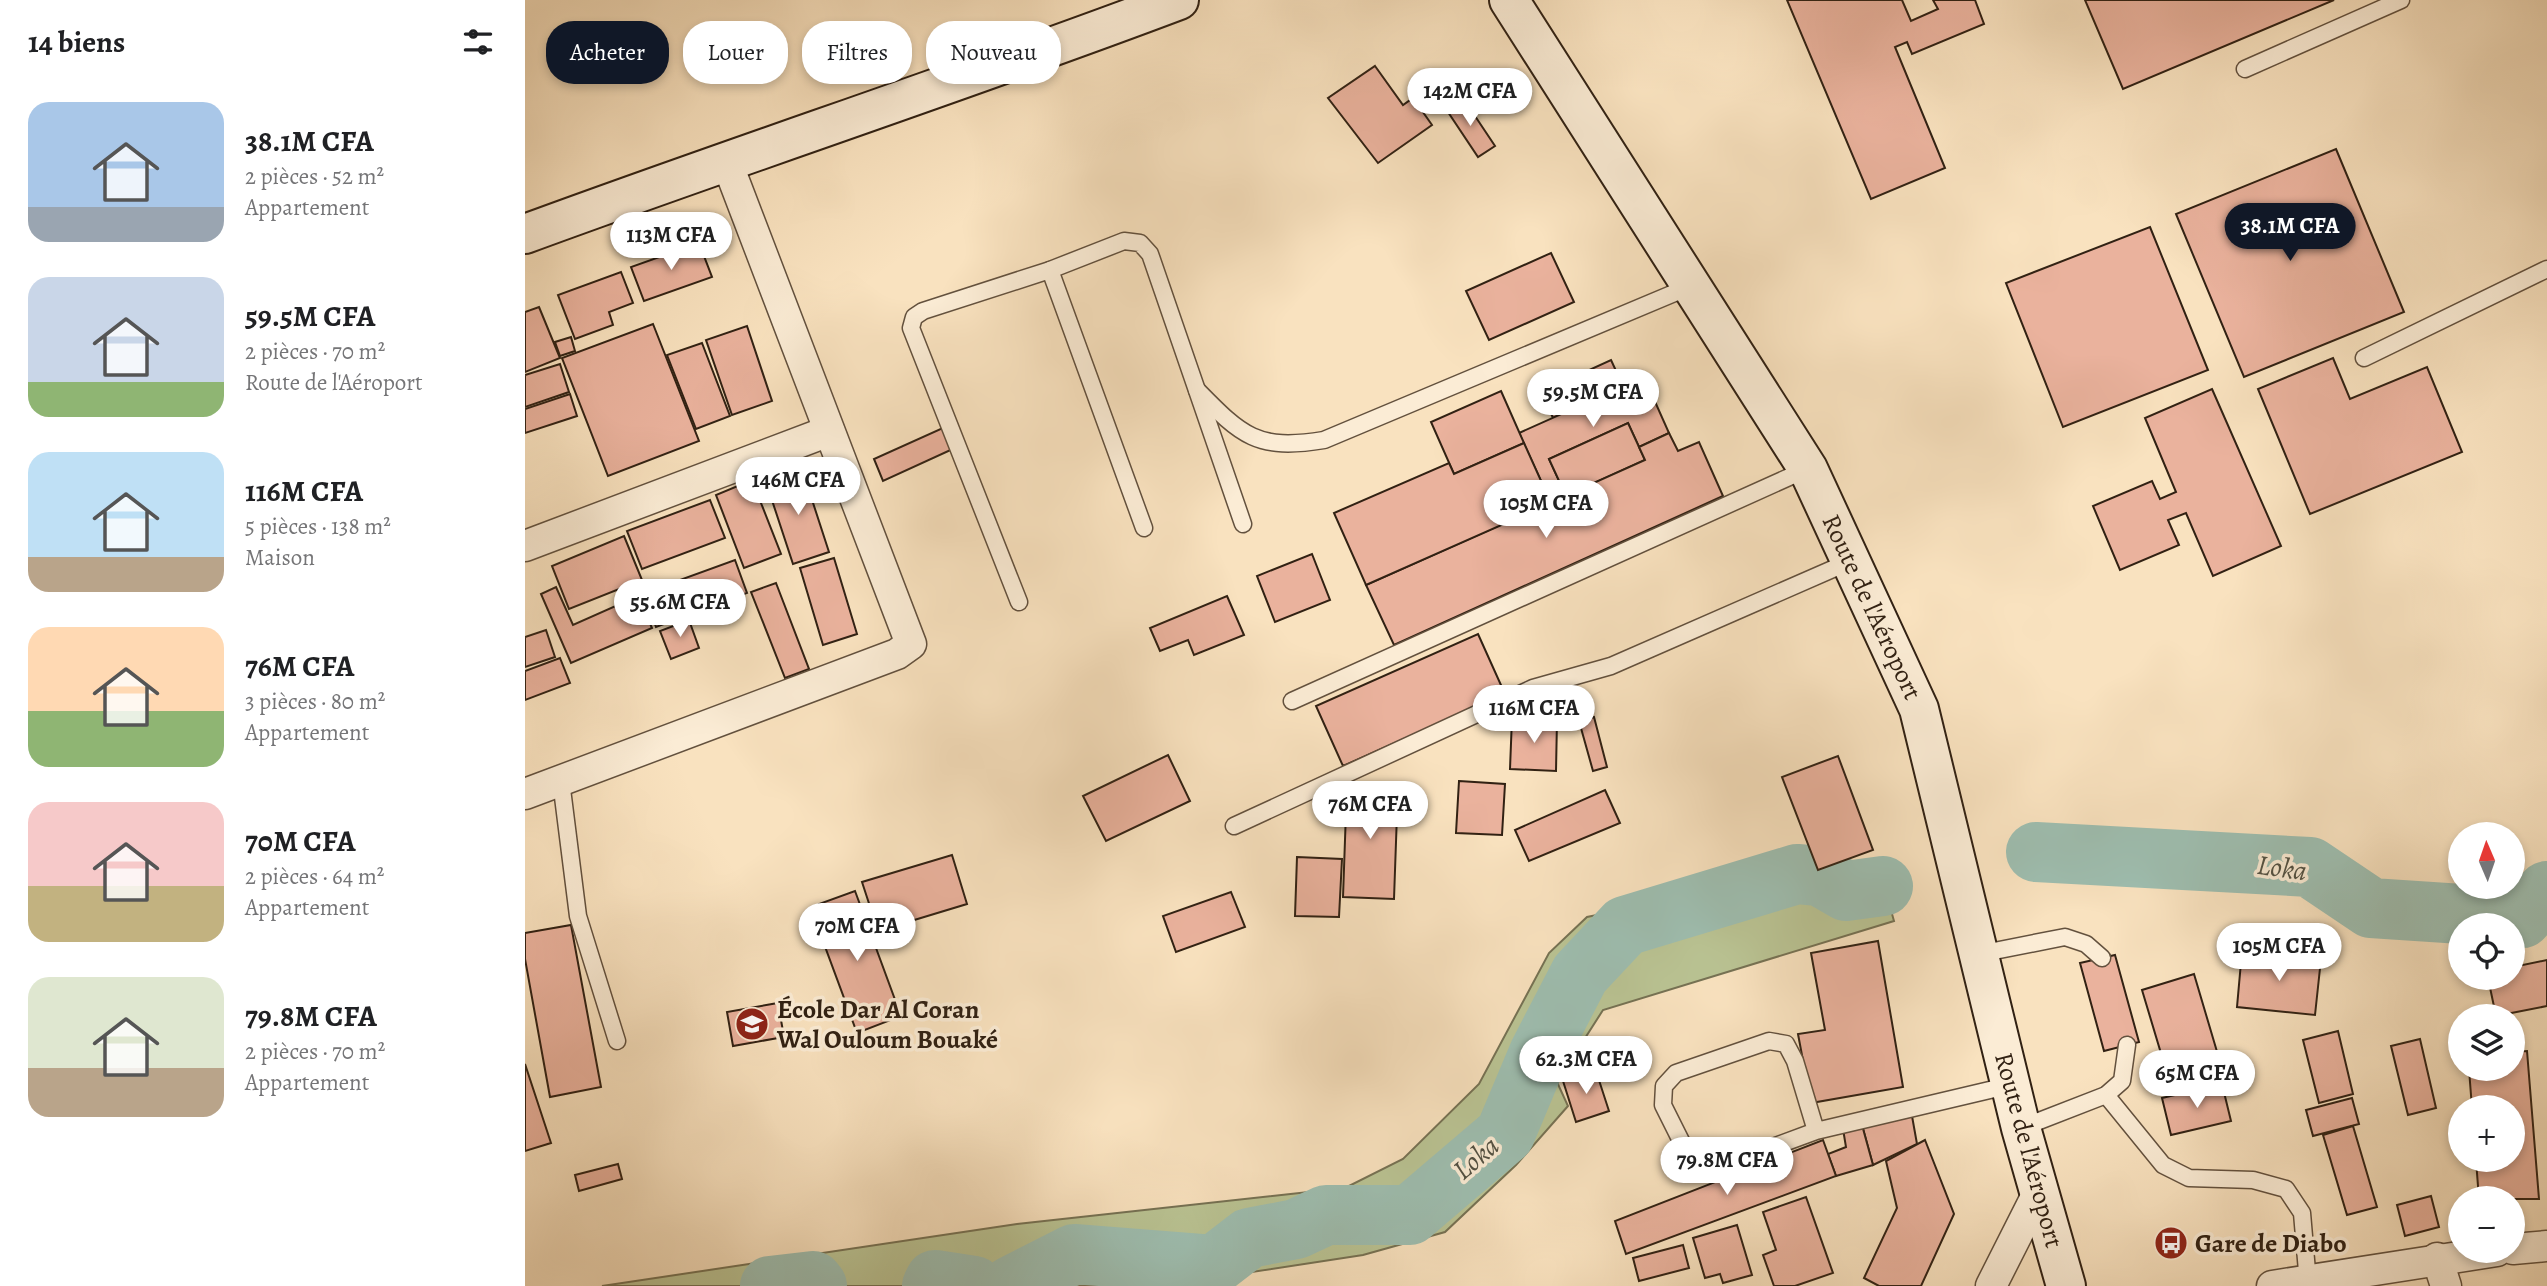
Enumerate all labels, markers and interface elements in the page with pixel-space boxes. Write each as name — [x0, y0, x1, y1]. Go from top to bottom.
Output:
chip: Acheter — [546, 21, 669, 84]
chip: Louer — [683, 21, 788, 84]
chip: Filtres — [802, 21, 912, 84]
chip: Nouveau — [926, 21, 1061, 84]
text: 14 biens — [28, 22, 125, 62]
icon: filters — [459, 23, 497, 61]
pin: 142M CFA — [1398, 68, 1542, 128]
text: 142M CFA — [1423, 75, 1517, 106]
text: 38.1M CFA — [245, 121, 374, 161]
icon: home — [84, 130, 168, 214]
text: 2 pièces · 52 m² — [245, 161, 384, 192]
text: Appartement — [245, 192, 369, 223]
pin: 38.1M CFA — [2210, 204, 2370, 263]
text: 38.1M CFA — [2241, 210, 2339, 241]
pin: 113M CFA — [599, 212, 743, 272]
text: 113M CFA — [626, 219, 716, 250]
text: 59.5M CFA — [245, 296, 375, 336]
icon: home — [84, 305, 168, 389]
text: 2 pièces · 70 m² — [245, 336, 385, 367]
text: Route de l'Aéroport — [245, 367, 423, 398]
pin: 59.5M CFA — [1513, 370, 1673, 429]
text: 59.5M CFA — [1543, 376, 1643, 407]
pin: 146M CFA — [726, 458, 870, 517]
text: 146M CFA — [751, 464, 845, 495]
text: 116M CFA — [245, 471, 363, 511]
icon: home — [84, 480, 168, 564]
pin: 105M CFA — [1474, 480, 1618, 540]
text: 105M CFA — [1500, 487, 1592, 518]
street label: Route de l'Aéroport — [1814, 509, 1930, 706]
text: 5 pièces · 138 m² — [245, 511, 391, 542]
text: Maison — [245, 542, 315, 573]
pin: 55.6M CFA — [600, 580, 760, 639]
text: 55.6M CFA — [630, 586, 730, 617]
text: 76M CFA — [245, 646, 354, 686]
icon: home — [84, 655, 168, 739]
text: 3 pièces · 80 m² — [245, 686, 385, 717]
pin: 116M CFA — [1462, 686, 1606, 745]
text: 116M CFA — [1489, 692, 1579, 723]
text: Appartement — [245, 717, 369, 748]
pin: 76M CFA — [1305, 782, 1435, 841]
text: 76M CFA — [1328, 788, 1412, 819]
text: 70M CFA — [245, 821, 355, 861]
north arrow — [2448, 822, 2525, 900]
map controls — [2448, 822, 2525, 1263]
icon: home — [84, 830, 168, 914]
water label: Loka — [2255, 846, 2309, 890]
text: 2 pièces · 64 m² — [245, 861, 384, 892]
text: Appartement — [245, 892, 369, 923]
pin: 70M CFA — [792, 904, 922, 963]
text: 70M CFA — [815, 910, 899, 941]
button: locate — [2448, 913, 2525, 990]
pin: 105M CFA — [2207, 923, 2351, 983]
text: 105M CFA — [2233, 930, 2325, 961]
place label: École Dar Al Coran Wal Ouloum Bouaké — [776, 992, 998, 1057]
text: 79.8M CFA — [245, 996, 377, 1036]
button: layers — [2448, 1004, 2525, 1081]
icon: home — [84, 1005, 168, 1089]
school or university icon: École Dar Al Coran Wal Ouloum Bouaké — [733, 1005, 771, 1043]
text: 2 pièces · 70 m² — [245, 1036, 385, 1067]
pin: 62.3M CFA — [1506, 1036, 1666, 1096]
text: 62.3M CFA — [1535, 1043, 1637, 1074]
street label: Route de l'Aéroport — [1986, 1048, 2072, 1252]
pin: 65M CFA — [2132, 1050, 2262, 1110]
text: 65M CFA — [2155, 1057, 2239, 1088]
text: Appartement — [245, 1067, 369, 1098]
button: + — [2448, 1095, 2525, 1172]
water label: Loka — [1445, 1127, 1507, 1189]
pin: 79.8M CFA — [1647, 1138, 1807, 1197]
text: 79.8M CFA — [1676, 1144, 1778, 1175]
button: − — [2448, 1186, 2525, 1263]
bus stop icon: Gare de Diabo — [2152, 1224, 2190, 1262]
place label: Gare de Diabo — [2195, 1226, 2347, 1261]

